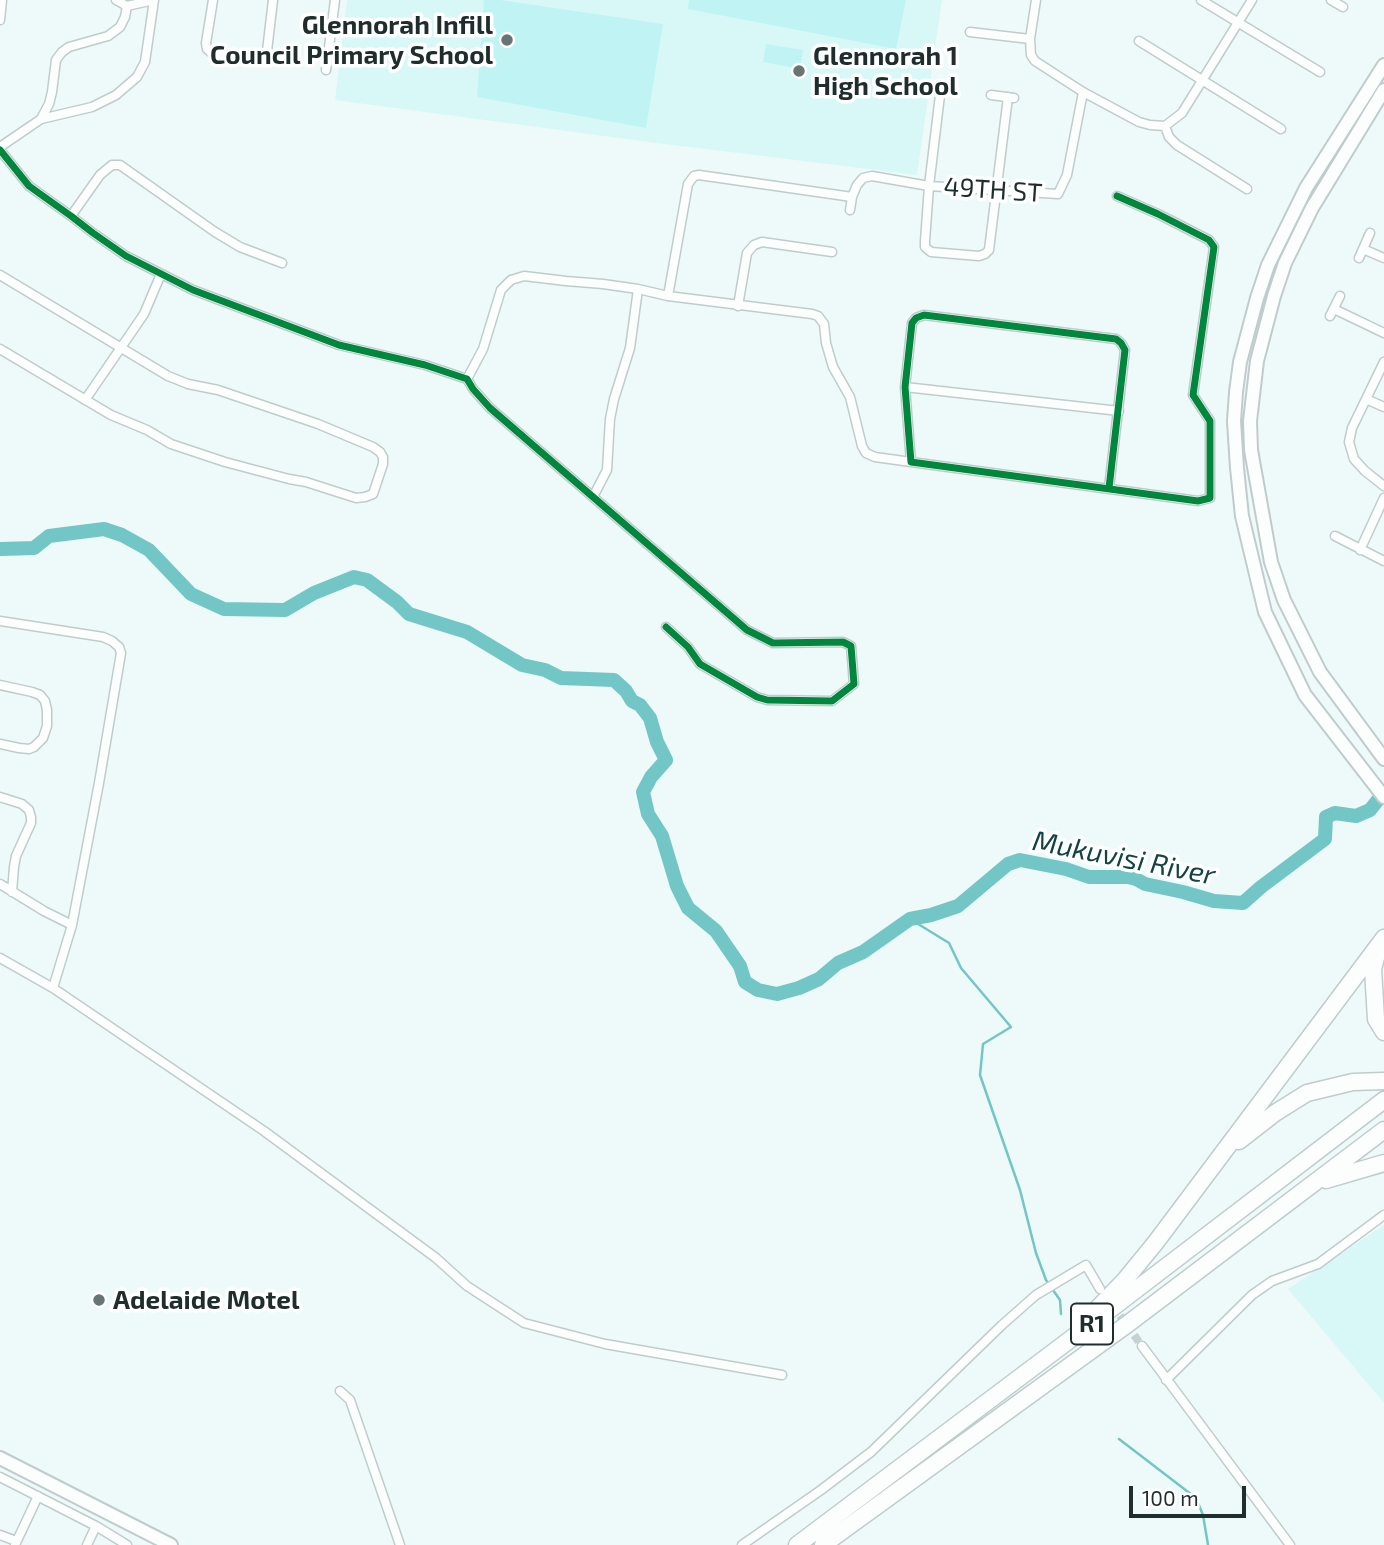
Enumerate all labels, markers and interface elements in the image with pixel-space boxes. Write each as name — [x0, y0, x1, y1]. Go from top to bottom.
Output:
place label: Glennorah Infill Council Primary School — [210, 9, 493, 70]
marker: Glennorah Infill Council Primary School — [499, 32, 515, 48]
place label: Glennorah 1 High School — [813, 40, 958, 102]
marker: Glennorah 1 High School — [791, 63, 807, 79]
street label: 49TH ST — [943, 171, 1043, 209]
water label: Mukuvisi River — [1030, 824, 1218, 892]
place label: Adelaide Motel — [113, 1284, 299, 1316]
marker: Adelaide Motel — [91, 1292, 107, 1308]
road number: R1 — [1071, 1304, 1113, 1344]
scale bar — [1132, 1472, 1249, 1516]
text: 100 m — [1142, 1485, 1199, 1510]

